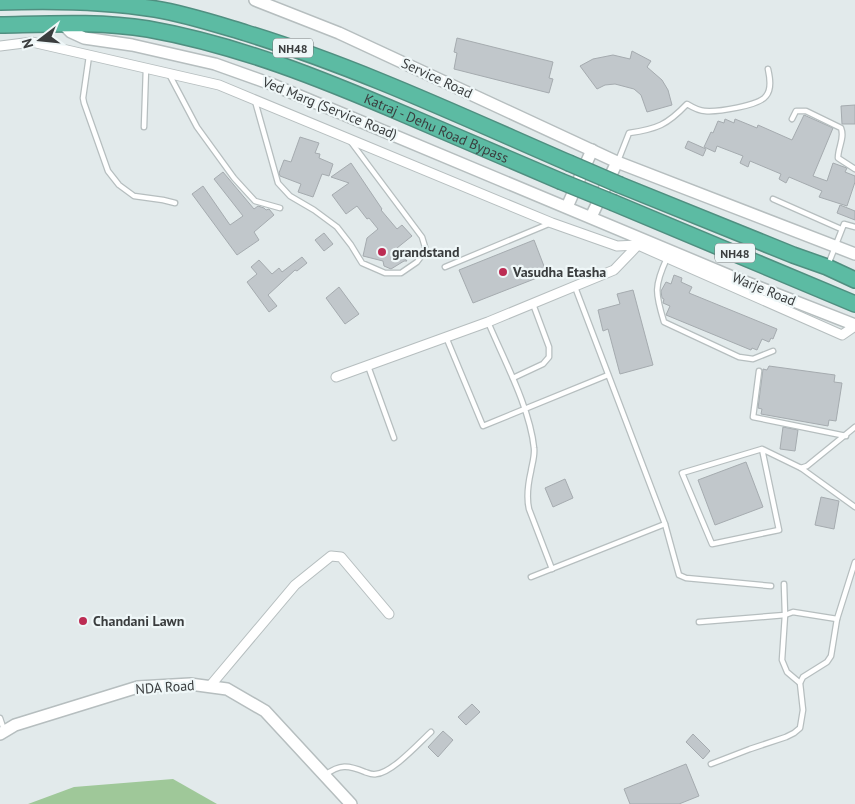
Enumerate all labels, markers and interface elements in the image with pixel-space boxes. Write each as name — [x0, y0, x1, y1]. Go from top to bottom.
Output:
north arrow — [15, 15, 65, 65]
text: N — [18, 37, 37, 50]
road number: NH48 — [273, 38, 313, 58]
street label: Service Road — [399, 54, 475, 102]
street label: Ved Marg (Service Road) — [259, 72, 400, 143]
street label: Katraj - Dehu Road Bypass — [361, 89, 512, 167]
place label: grandstand — [392, 243, 459, 261]
road number: NH48 — [715, 244, 755, 262]
marker: grandstand — [376, 246, 388, 258]
place label: Vasudha Etasha — [512, 263, 606, 281]
marker: Vasudha Etasha — [497, 266, 509, 278]
street label: Warje Road — [730, 268, 798, 310]
place label: Chandani Lawn — [93, 612, 184, 630]
marker: Chandani Lawn — [77, 615, 89, 627]
street label: NDA Road — [135, 676, 195, 698]

